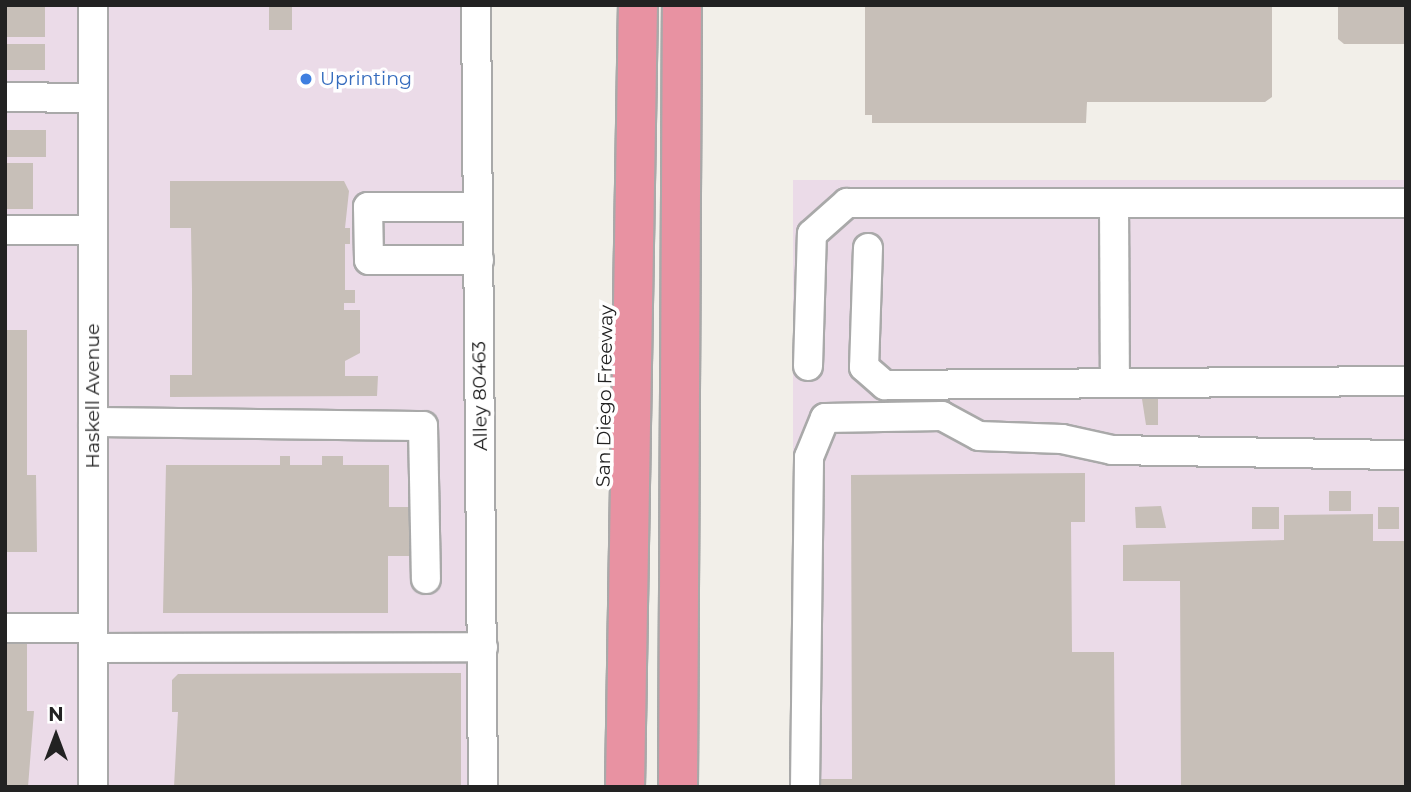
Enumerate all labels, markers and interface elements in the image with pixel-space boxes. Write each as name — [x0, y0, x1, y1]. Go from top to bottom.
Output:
place label: Uprinting — [320, 68, 412, 90]
marker: Uprinting — [298, 71, 314, 87]
street label: San Diego Freeway — [592, 305, 618, 487]
street label: Haskell Avenue — [82, 323, 104, 469]
street label: Alley 80463 — [468, 341, 492, 451]
north arrow — [21, 701, 91, 771]
text: N — [48, 703, 64, 726]

